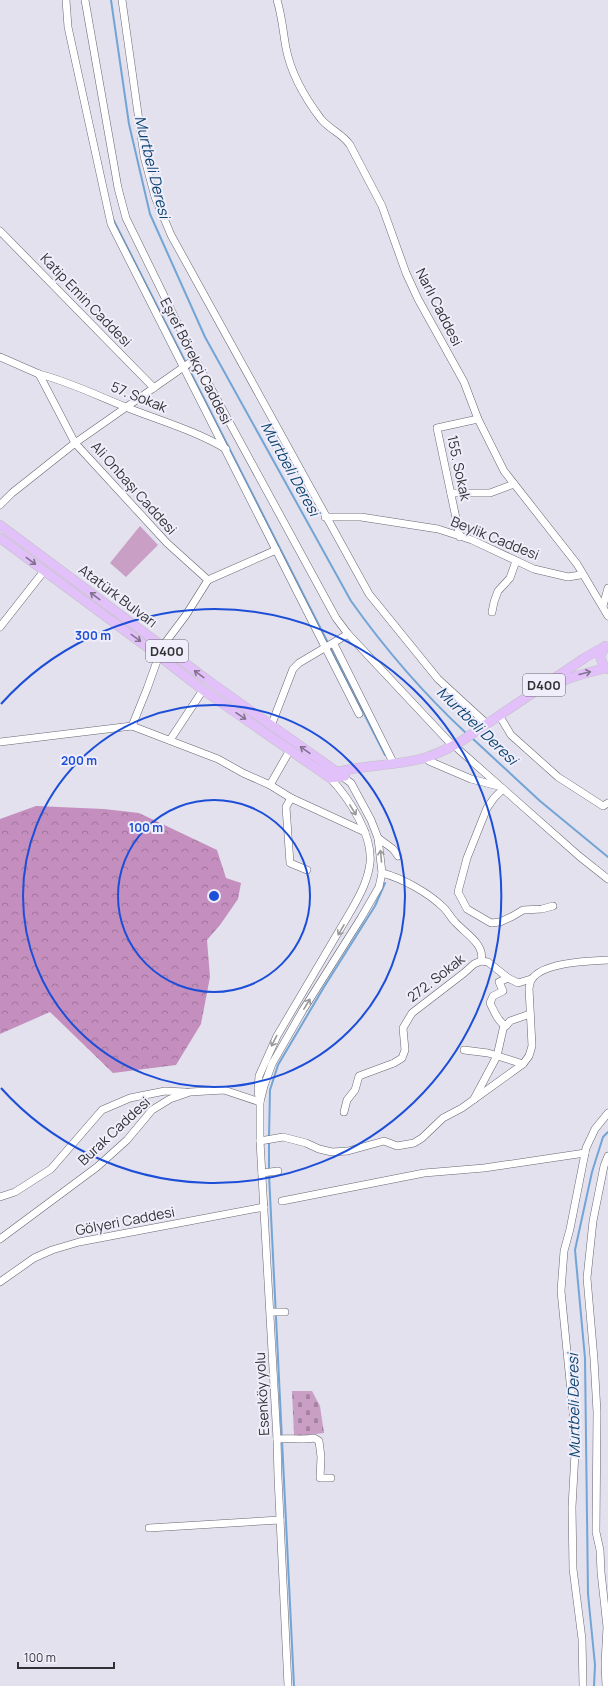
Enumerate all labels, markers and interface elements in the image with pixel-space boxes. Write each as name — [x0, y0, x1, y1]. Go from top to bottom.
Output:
water label: Murtbeli Deresi — [130, 113, 176, 223]
street label: Katip Emin Caddesi — [37, 249, 136, 351]
street label: Narlı Caddesi — [412, 265, 467, 349]
street label: Eşref Börekçi Caddesi — [156, 294, 237, 427]
street label: 57. Sokak — [108, 377, 171, 417]
water label: Murtbeli Deresi — [256, 418, 326, 522]
street label: 155. Sokak — [443, 433, 476, 503]
street label: Ali Onbaşı Caddesi — [87, 437, 181, 538]
street label: Beylik Caddesi — [448, 511, 542, 564]
one-way arrow — [26, 557, 37, 566]
street label: Atatürk Bulvarı — [75, 560, 161, 631]
one-way arrow — [90, 592, 101, 600]
text: 300 m — [75, 627, 111, 644]
one-way arrow — [130, 634, 141, 643]
road number: D400 — [146, 640, 188, 662]
one-way arrow — [578, 669, 591, 677]
one-way arrow — [194, 670, 205, 678]
road number: D400 — [523, 674, 565, 696]
water label: Murtbeli Deresi — [432, 682, 524, 771]
one-way arrow — [235, 712, 246, 720]
one-way arrow — [299, 746, 310, 754]
text: 200 m — [61, 752, 97, 769]
one-way arrow — [350, 804, 358, 816]
text: 100 m — [129, 819, 163, 836]
one-way arrow — [377, 850, 384, 863]
centre of rings — [207, 889, 221, 903]
one-way arrow — [336, 923, 344, 935]
street label: 272. Sokak — [403, 949, 469, 1006]
one-way arrow — [303, 998, 311, 1010]
one-way arrow — [270, 1035, 278, 1047]
street label: Burak Caddesi — [73, 1092, 154, 1169]
street label: Gölyeri Caddesi — [74, 1202, 176, 1239]
water label: Murtbeli Deresi — [562, 1351, 585, 1459]
street label: Esenköy yolu — [250, 1352, 273, 1436]
scale bar — [18, 1644, 114, 1670]
text: 100 m — [24, 1649, 56, 1666]

